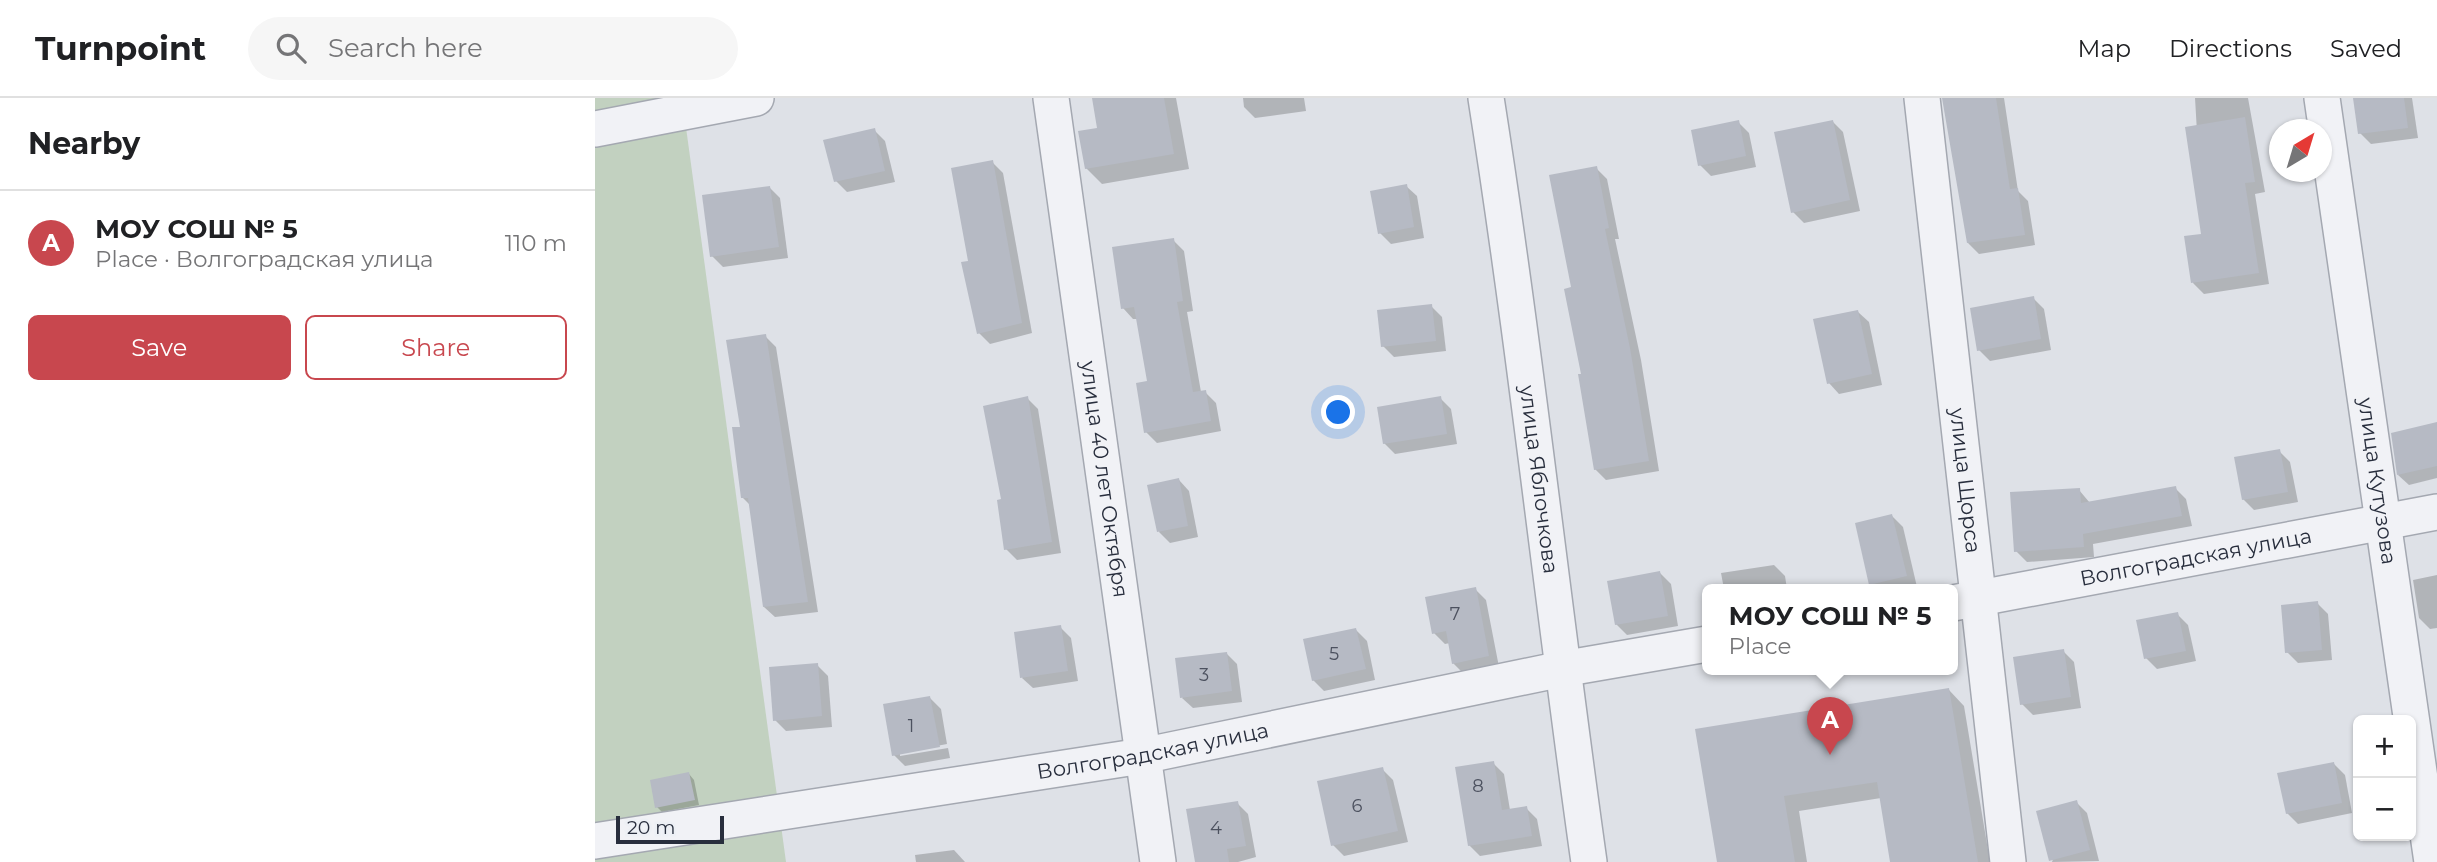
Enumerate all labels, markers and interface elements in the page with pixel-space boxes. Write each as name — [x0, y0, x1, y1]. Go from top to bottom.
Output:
search box — [248, 17, 738, 80]
text: Turnpoint — [35, 28, 206, 68]
icon: search — [272, 29, 310, 67]
text: Search here — [328, 32, 483, 64]
text: Map — [2078, 34, 2131, 63]
text: Directions — [2169, 34, 2292, 63]
text: Saved — [2330, 34, 2402, 63]
north arrow — [2269, 119, 2332, 182]
text: Nearby — [28, 125, 140, 162]
text: МОУ СОШ № 5 — [95, 213, 298, 245]
text: A — [42, 229, 60, 257]
text: 110 m — [505, 229, 567, 257]
text: Place · Волгоградская улица — [95, 245, 433, 273]
button: Save — [28, 315, 291, 380]
button: Share — [305, 315, 567, 380]
street label: улица 40 лет Октября — [1076, 358, 1134, 599]
street label: улица Яблочкова — [1515, 383, 1564, 575]
your location — [1321, 395, 1355, 429]
street label: улица Кутузова — [2353, 395, 2402, 566]
street label: улица Щорса — [1945, 406, 1986, 555]
street label: Волгоградская улица — [2078, 523, 2314, 591]
popup — [1702, 584, 1958, 675]
text: МОУ СОШ № 5 — [1729, 600, 1931, 632]
house number: 7 — [1450, 603, 1460, 625]
text: Place — [1729, 632, 1792, 660]
house number: 5 — [1329, 643, 1339, 665]
house number: 3 — [1199, 664, 1209, 686]
pin: A — [1807, 697, 1853, 755]
house number: 1 — [908, 715, 914, 737]
map controls — [2353, 715, 2416, 841]
button: + — [2353, 715, 2416, 778]
street label: Волгоградская улица — [1035, 717, 1271, 784]
house number: 8 — [1472, 775, 1484, 797]
button: − — [2353, 778, 2416, 841]
house number: 6 — [1352, 795, 1363, 817]
scale bar — [616, 813, 725, 845]
text: 20 m — [627, 816, 675, 839]
house number: 4 — [1210, 817, 1222, 839]

